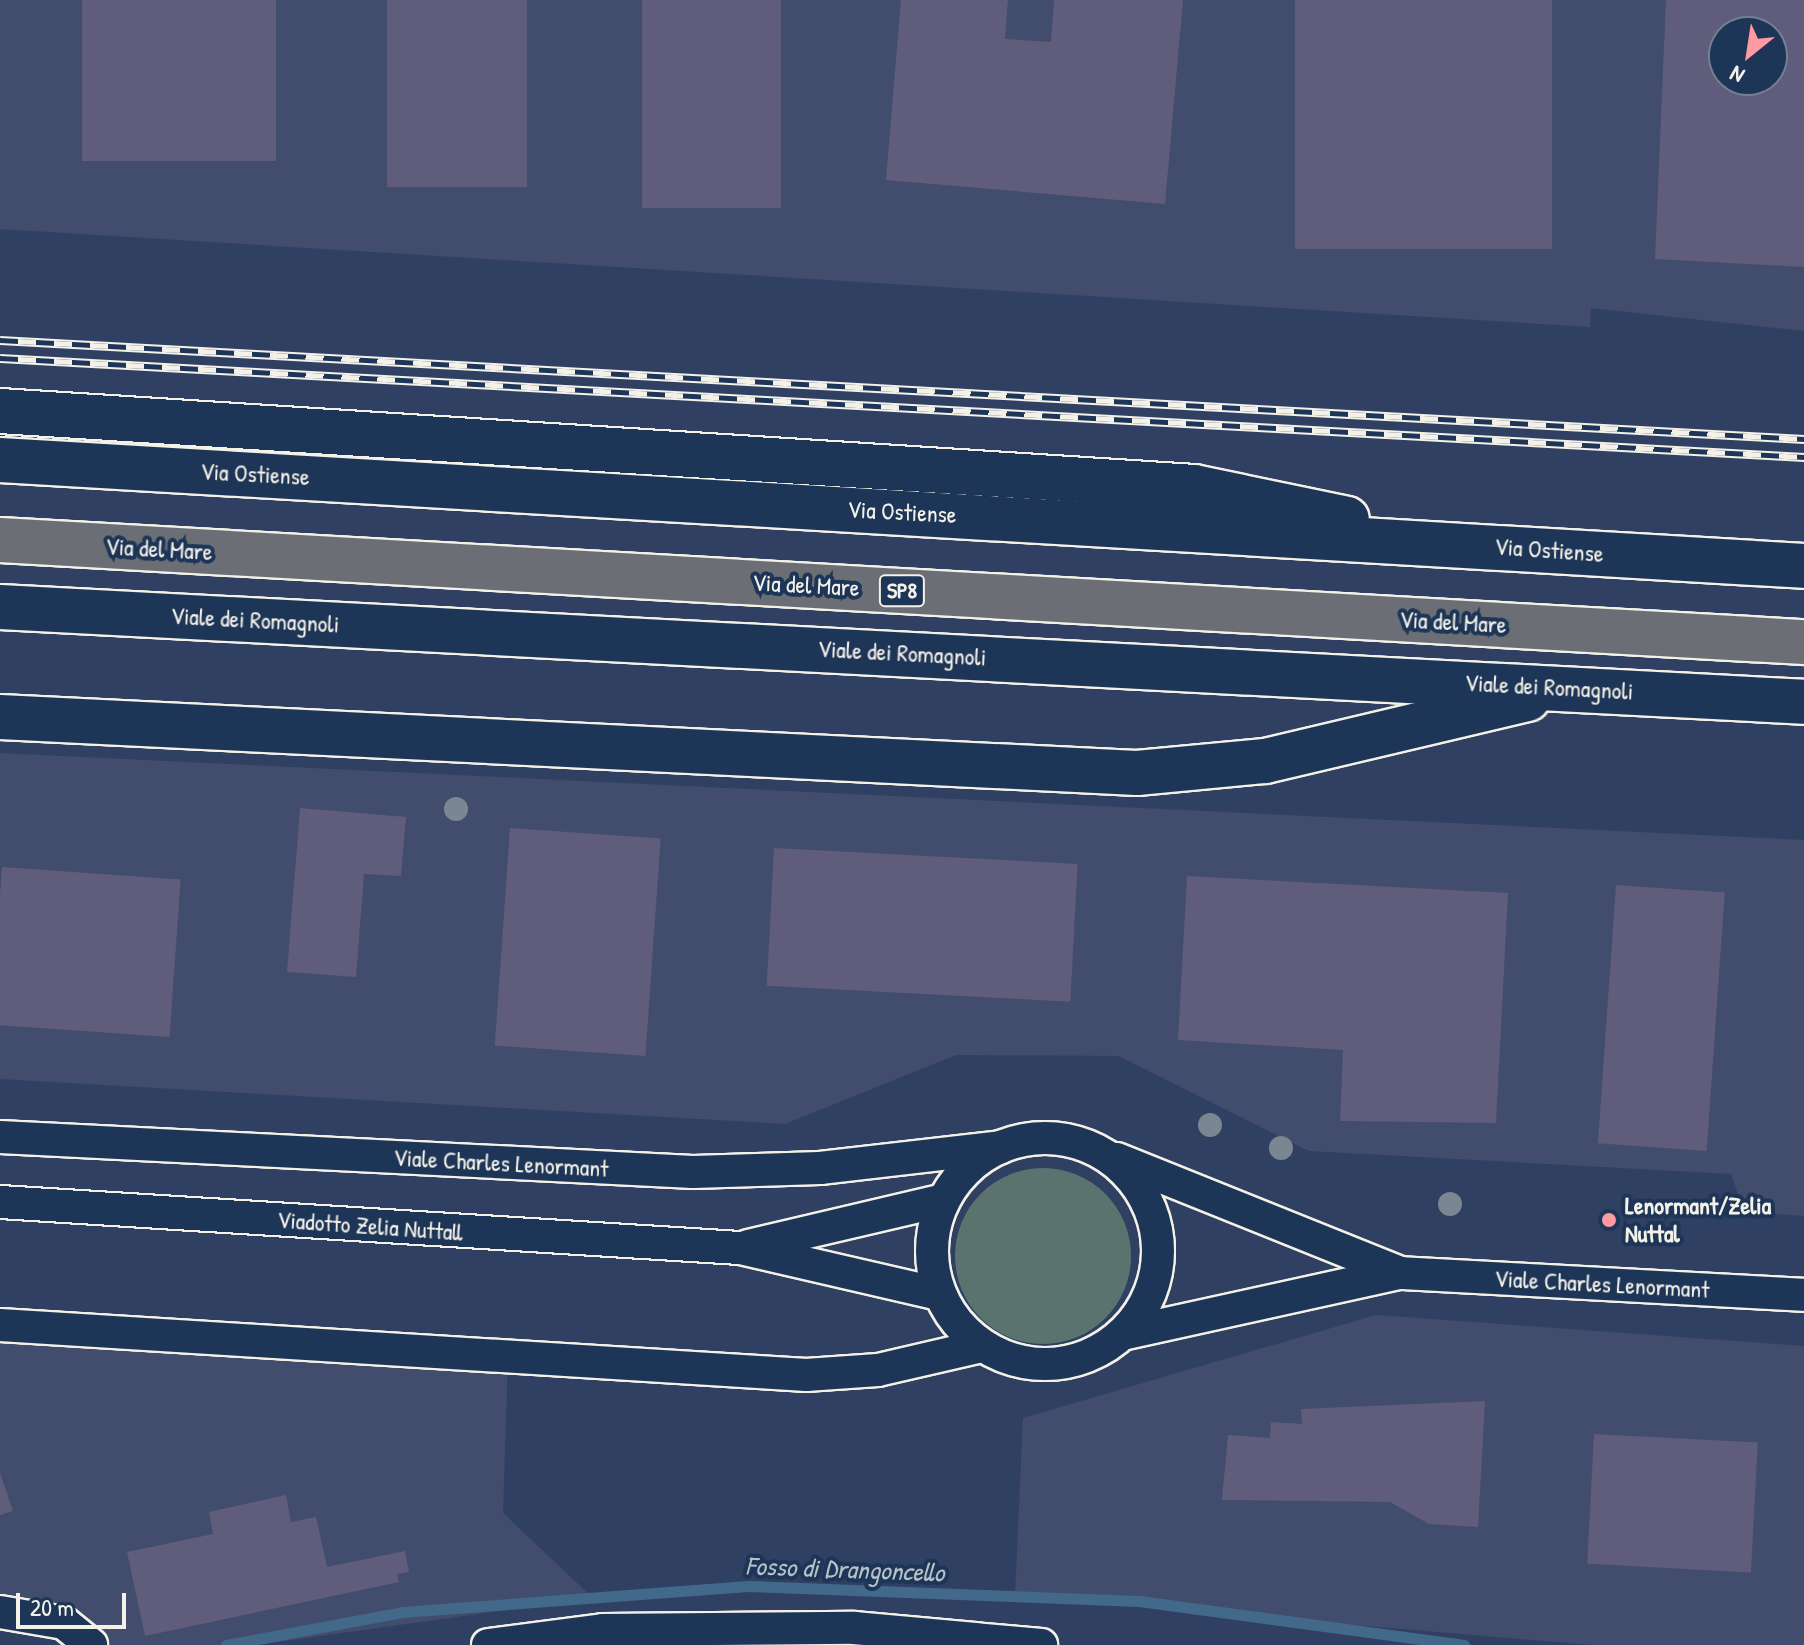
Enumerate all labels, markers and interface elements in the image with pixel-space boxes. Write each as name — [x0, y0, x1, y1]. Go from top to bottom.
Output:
north arrow — [1708, 16, 1788, 96]
text: N — [1724, 59, 1750, 91]
street label: Via Ostiense — [200, 457, 310, 491]
street label: Via Ostiense — [847, 495, 957, 529]
street label: Via del Mare — [105, 532, 213, 566]
street label: Via Ostiense — [1494, 532, 1604, 568]
street label: Via del Mare — [752, 568, 860, 602]
road number: SP8 — [878, 573, 926, 609]
street label: Viale dei Romagnoli — [170, 601, 340, 639]
street label: Via del Mare — [1399, 605, 1507, 639]
street label: Viale dei Romagnoli — [817, 634, 987, 672]
street label: Viale dei Romagnoli — [1464, 668, 1634, 706]
street label: Viale Charles Lenormant — [393, 1143, 609, 1183]
place label: Lenormant/Zelia Nuttal — [1625, 1192, 1771, 1248]
street label: Viadotto Zelia Nuttall — [276, 1205, 464, 1247]
marker: Lenormant/Zelia Nuttal — [1600, 1211, 1618, 1229]
street label: Viale Charles Lenormant — [1494, 1264, 1710, 1304]
water label: Fosso di Drangoncello — [745, 1550, 945, 1588]
scale bar — [20, 1577, 130, 1627]
text: 20 m — [30, 1591, 74, 1623]

